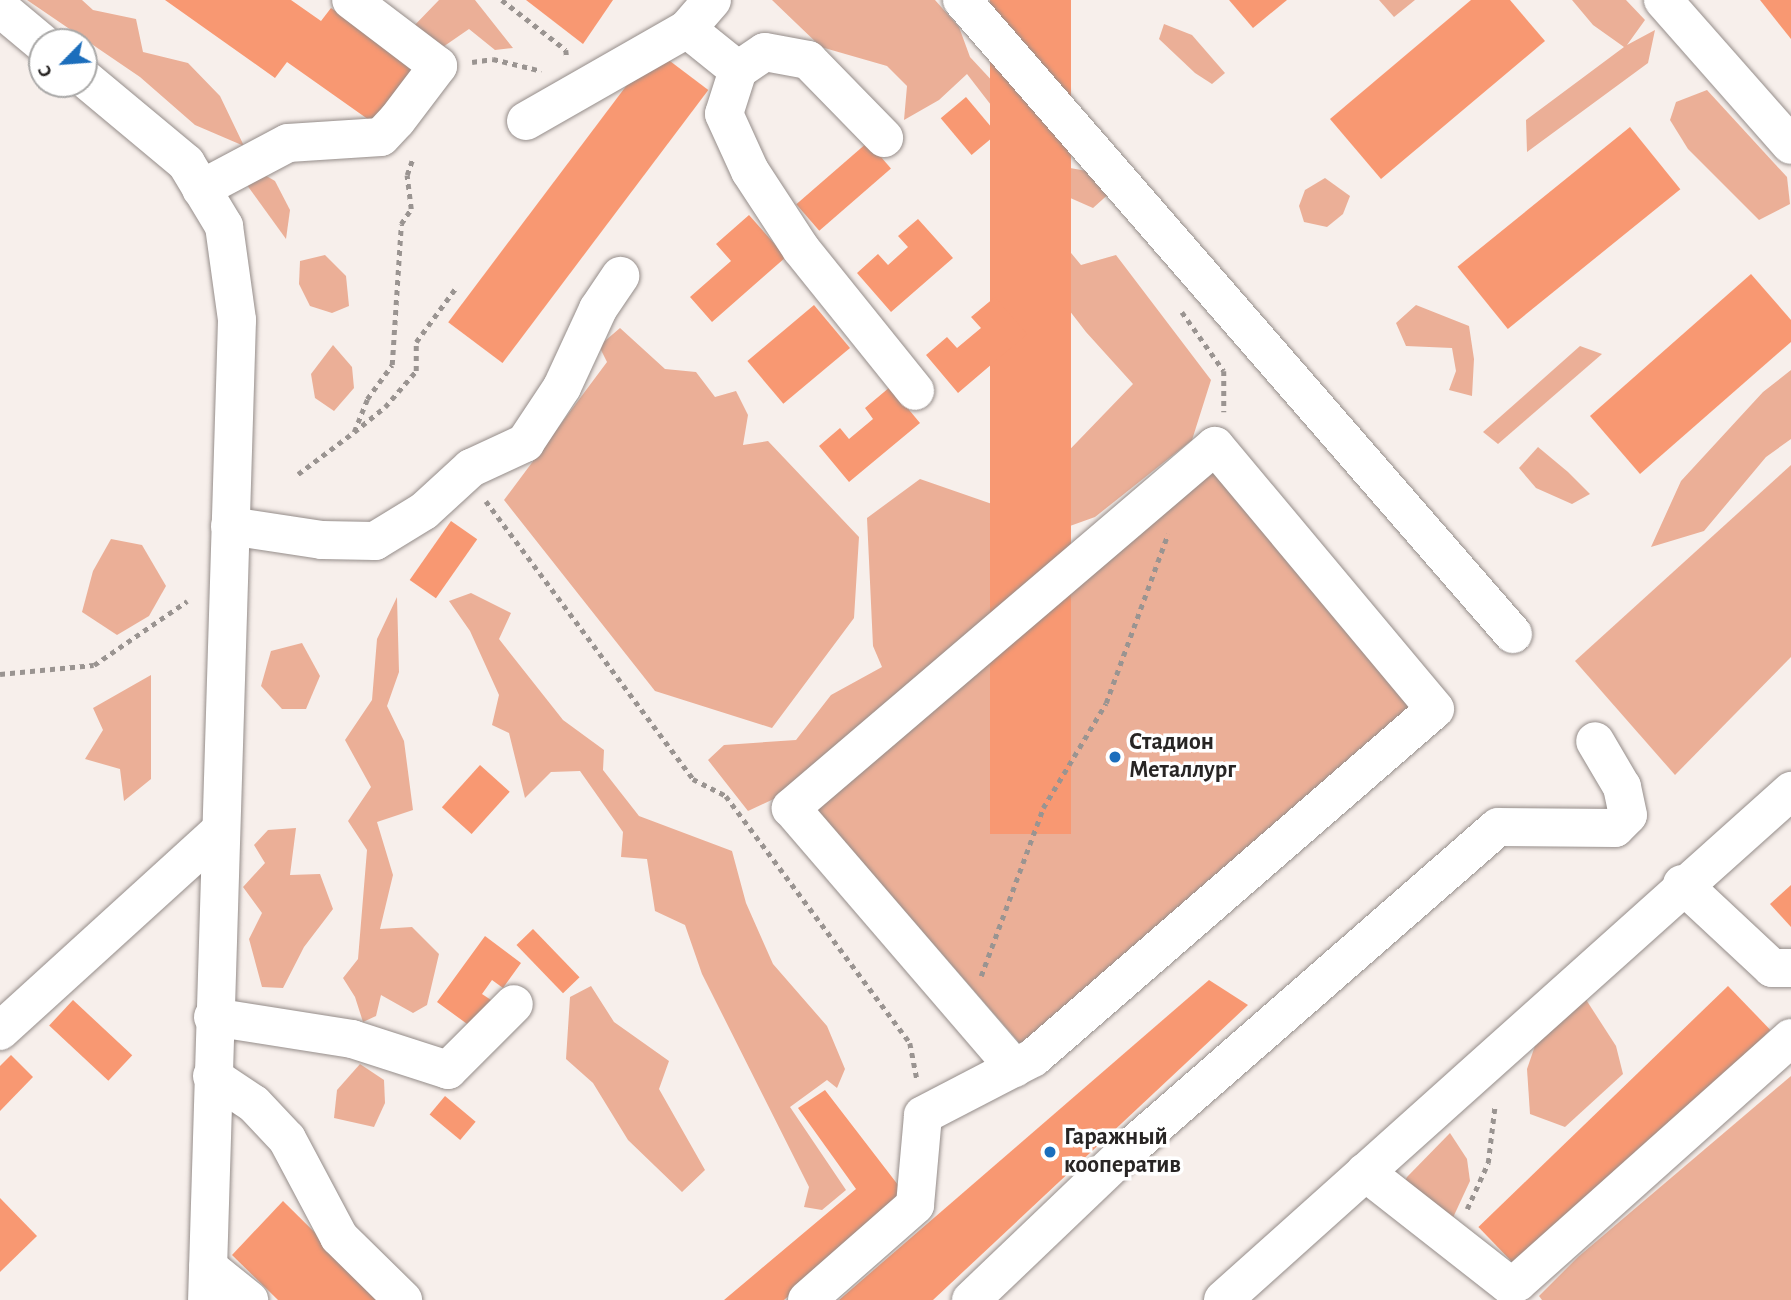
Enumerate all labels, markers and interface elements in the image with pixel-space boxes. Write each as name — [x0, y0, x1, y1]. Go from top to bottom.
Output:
north arrow — [28, 28, 98, 98]
text: С — [34, 62, 56, 80]
place label: Стадион Металлург — [1129, 729, 1236, 785]
marker: Стадион Металлург — [1107, 749, 1123, 765]
place label: Гаражный кооператив — [1064, 1124, 1181, 1180]
marker: Гаражный кооператив — [1042, 1144, 1058, 1160]

